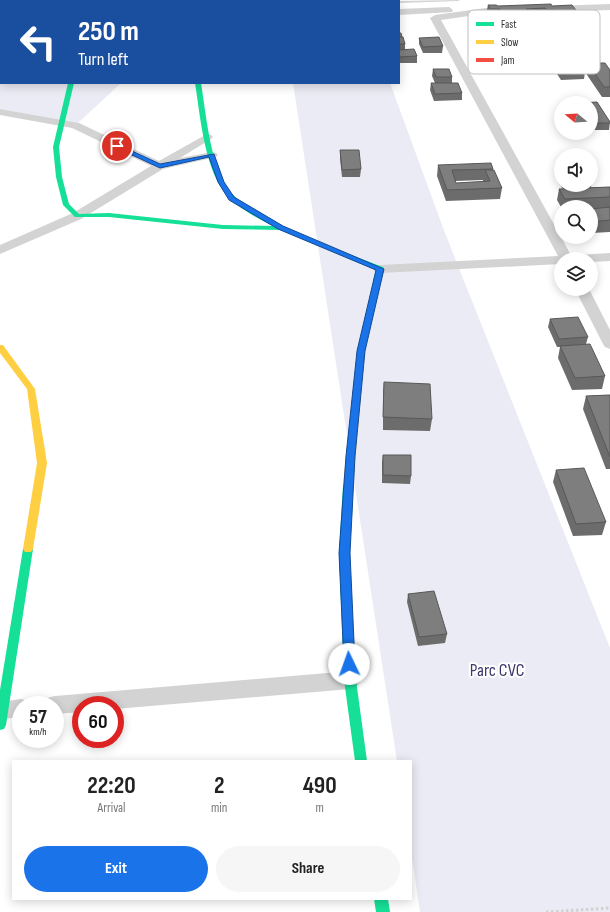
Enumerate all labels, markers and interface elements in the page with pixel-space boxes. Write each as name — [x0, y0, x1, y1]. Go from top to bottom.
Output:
legend — [468, 10, 600, 74]
text: 250 m — [78, 15, 139, 48]
icon: left — [12, 16, 64, 68]
text: Fast — [501, 18, 517, 31]
text: Slow — [501, 36, 518, 49]
text: Turn left — [78, 49, 129, 70]
text: Jam — [500, 54, 515, 67]
north arrow — [554, 96, 598, 140]
map controls — [554, 96, 598, 296]
pin — [100, 129, 134, 163]
icon: arrive — [106, 135, 128, 157]
button: sound — [554, 148, 598, 192]
button: search — [554, 200, 598, 244]
button: layers — [554, 252, 598, 296]
position arrow — [328, 643, 370, 685]
park label: Parc CVC — [470, 660, 524, 681]
speed limit sign: 60 — [72, 696, 124, 748]
text: 57 — [29, 705, 47, 729]
text: km/h — [29, 726, 47, 738]
text: 22:20 — [87, 771, 136, 800]
text: 2 — [214, 771, 224, 800]
text: 490 — [303, 771, 337, 800]
text: Arrival — [98, 800, 125, 816]
text: min — [211, 800, 227, 816]
text: m — [315, 800, 324, 816]
button: Exit — [24, 846, 208, 892]
button: Share — [216, 846, 400, 892]

